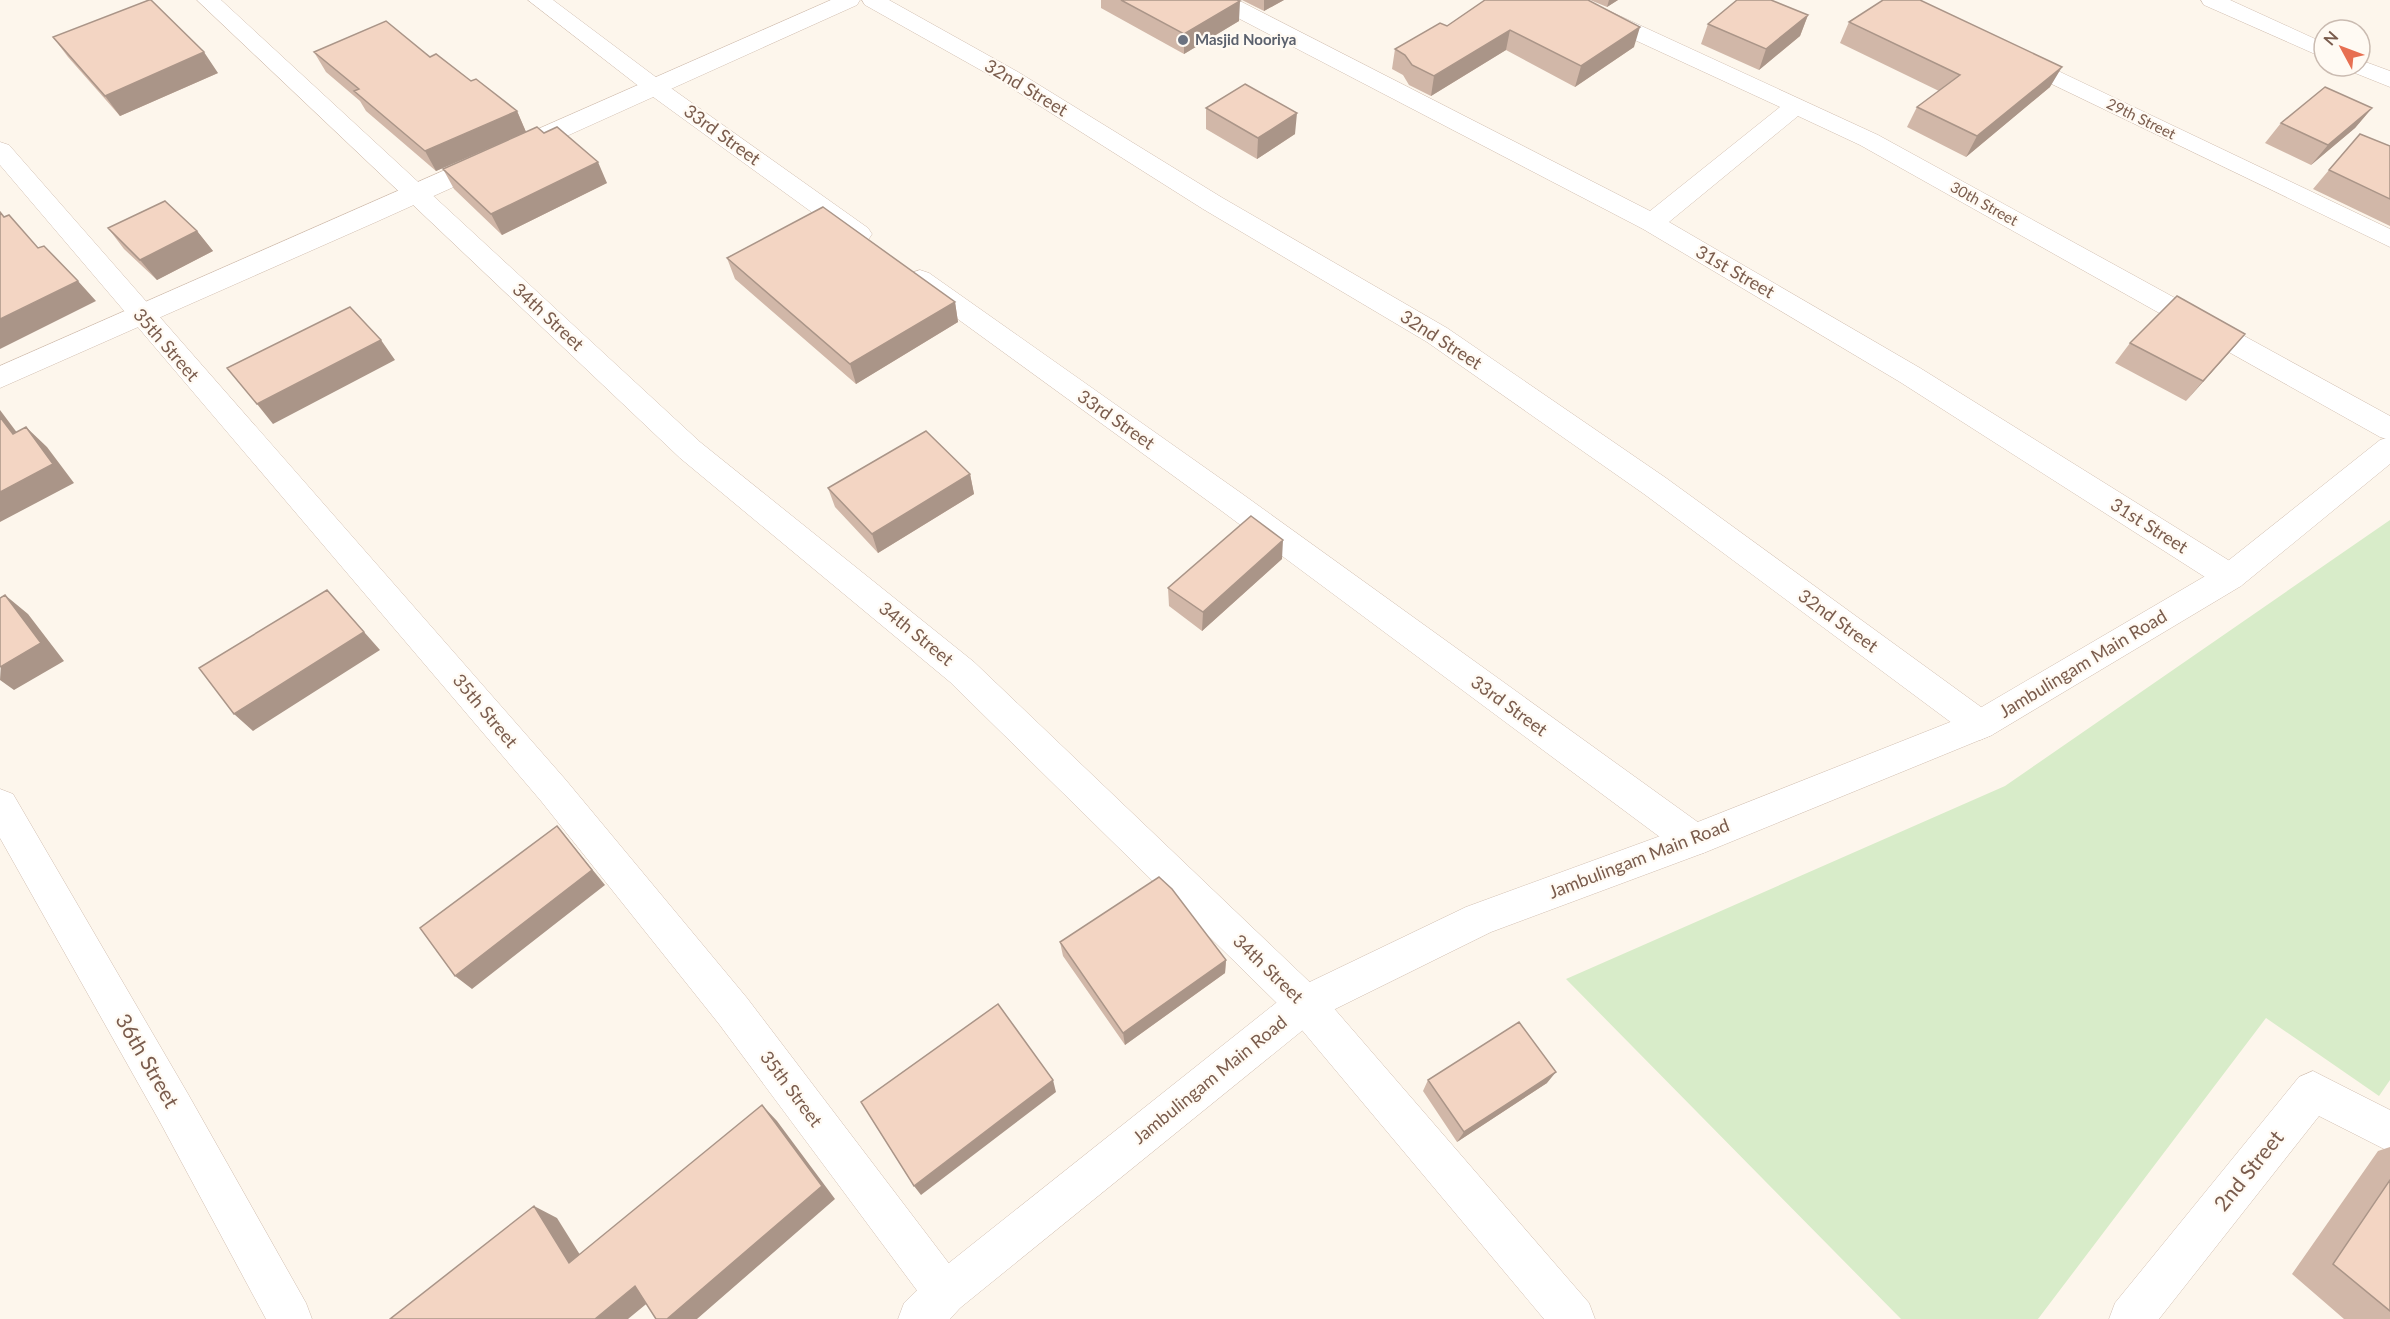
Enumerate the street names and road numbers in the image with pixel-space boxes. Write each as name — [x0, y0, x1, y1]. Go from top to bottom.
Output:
street label: 32nd Street — [981, 54, 1073, 121]
street label: 29th Street — [2104, 94, 2179, 143]
street label: 33rd Street — [680, 99, 766, 170]
street label: 30th Street — [1948, 177, 2022, 229]
street label: 31st Street — [1692, 240, 1779, 303]
street label: 34th Street — [508, 278, 589, 355]
street label: 35th Street — [129, 303, 205, 386]
street label: 32nd Street — [1397, 305, 1487, 374]
street label: 33rd Street — [1074, 385, 1160, 454]
street label: 31st Street — [2107, 493, 2193, 558]
street label: 32nd Street — [1794, 584, 1883, 657]
street label: 34th Street — [875, 597, 959, 670]
street label: Jambulingam Main Road — [1995, 604, 2170, 722]
street label: 35th Street — [449, 669, 523, 752]
street label: 33rd Street — [1467, 670, 1553, 741]
street label: Jambulingam Main Road — [1545, 813, 1732, 903]
street label: 34th Street — [1229, 929, 1309, 1008]
street label: 36th Street — [111, 1009, 185, 1112]
street label: Jambulingam Main Road — [1128, 1010, 1291, 1148]
street label: 35th Street — [756, 1046, 828, 1131]
street label: 2nd Street — [2208, 1124, 2288, 1215]

